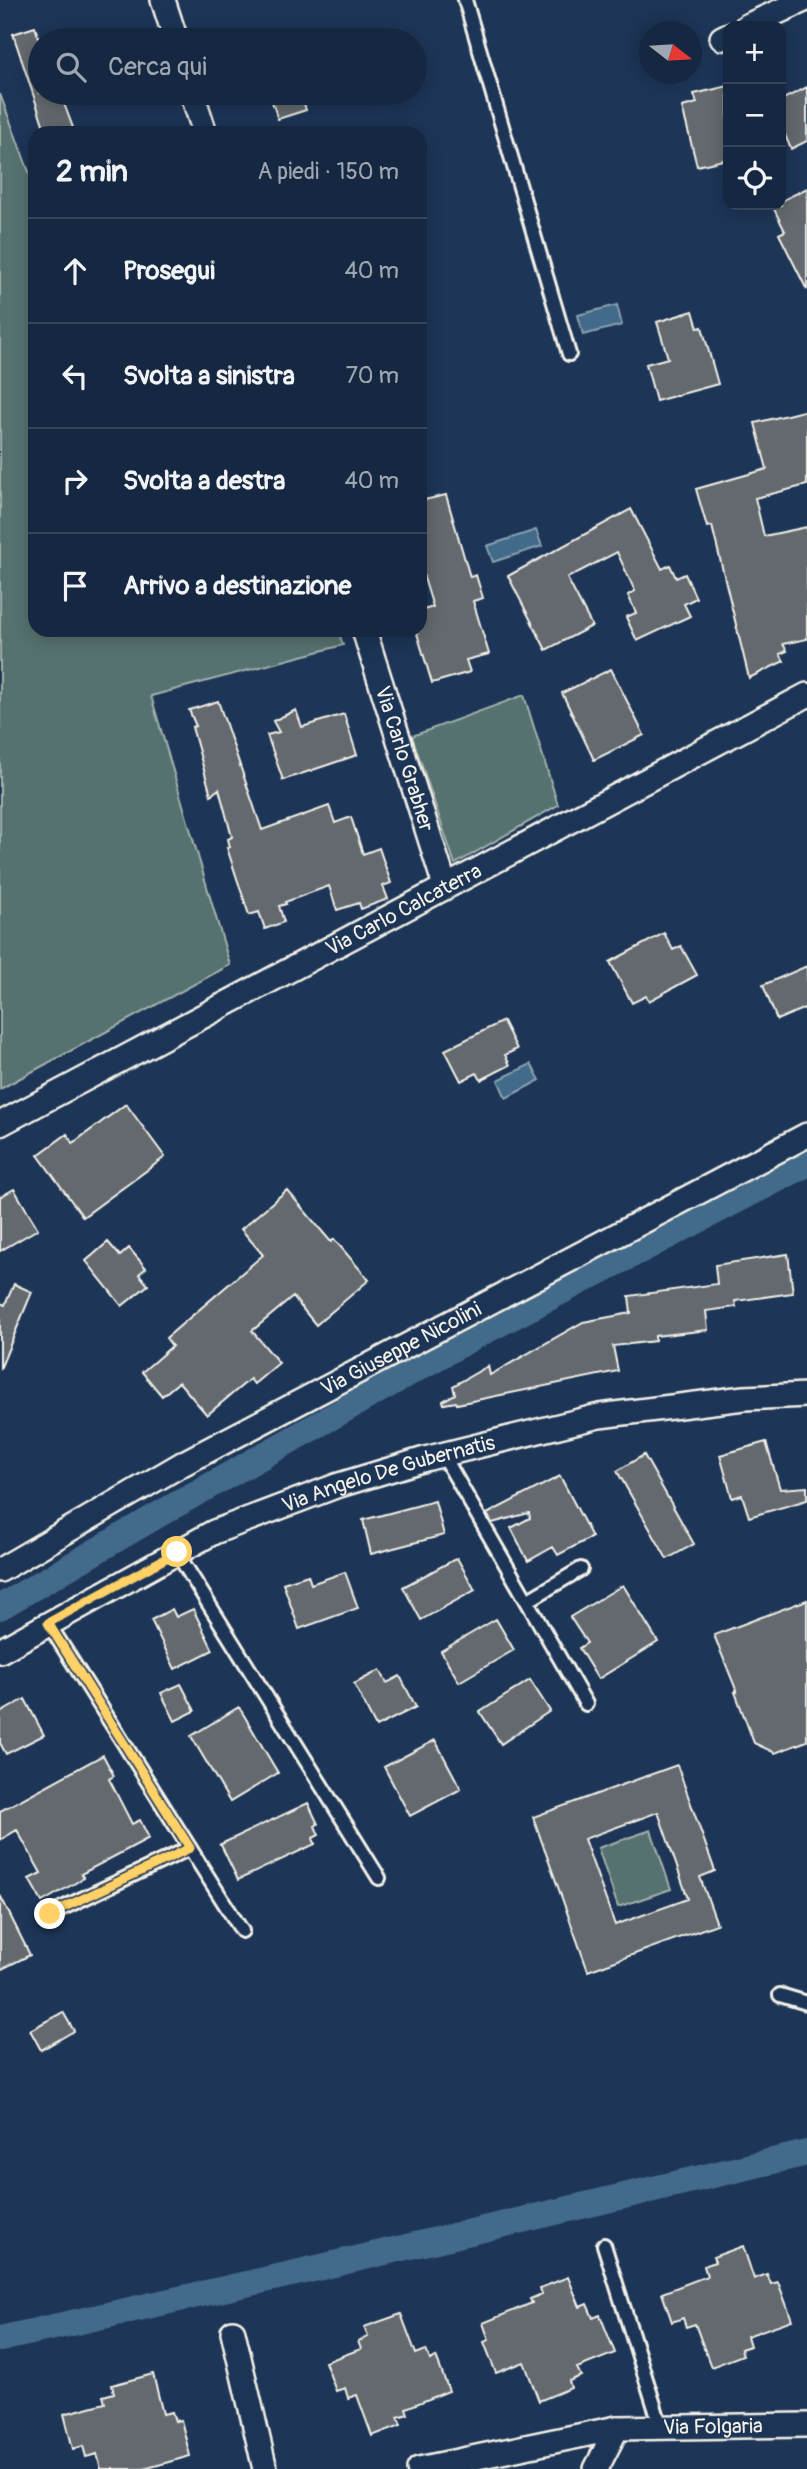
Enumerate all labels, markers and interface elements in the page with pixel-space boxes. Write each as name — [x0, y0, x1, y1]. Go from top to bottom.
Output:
north arrow — [639, 21, 702, 84]
map controls — [723, 21, 786, 210]
button: + — [723, 21, 786, 84]
search box — [28, 28, 427, 105]
icon: search — [52, 48, 90, 86]
text: Cerca qui — [108, 51, 207, 83]
button: − — [723, 84, 786, 147]
button: locate — [723, 147, 786, 210]
text: 2 min — [56, 153, 128, 190]
text: A piedi · 150 m — [257, 157, 399, 186]
icon: ahead — [56, 252, 94, 290]
text: Prosegui — [123, 255, 215, 287]
text: 40 m — [345, 256, 399, 285]
icon: left — [56, 357, 94, 395]
text: Svolta a sinistra — [123, 360, 295, 392]
text: 70 m — [346, 361, 399, 390]
icon: right — [56, 462, 94, 500]
text: Svolta a destra — [123, 465, 285, 497]
text: 40 m — [345, 466, 399, 495]
icon: arrive — [56, 567, 94, 605]
text: Arrivo a destinazione — [123, 570, 351, 602]
street label: Via Carlo Grabher — [369, 683, 441, 835]
street label: Via Carlo Calcaterra — [321, 857, 486, 962]
street label: Via Giuseppe Nicolini — [316, 1295, 486, 1402]
street label: Via Angelo De Gubernatis — [278, 1429, 498, 1519]
route start — [161, 1536, 192, 1567]
route end — [34, 1898, 65, 1929]
street label: Via Folgaria — [663, 2412, 763, 2441]

